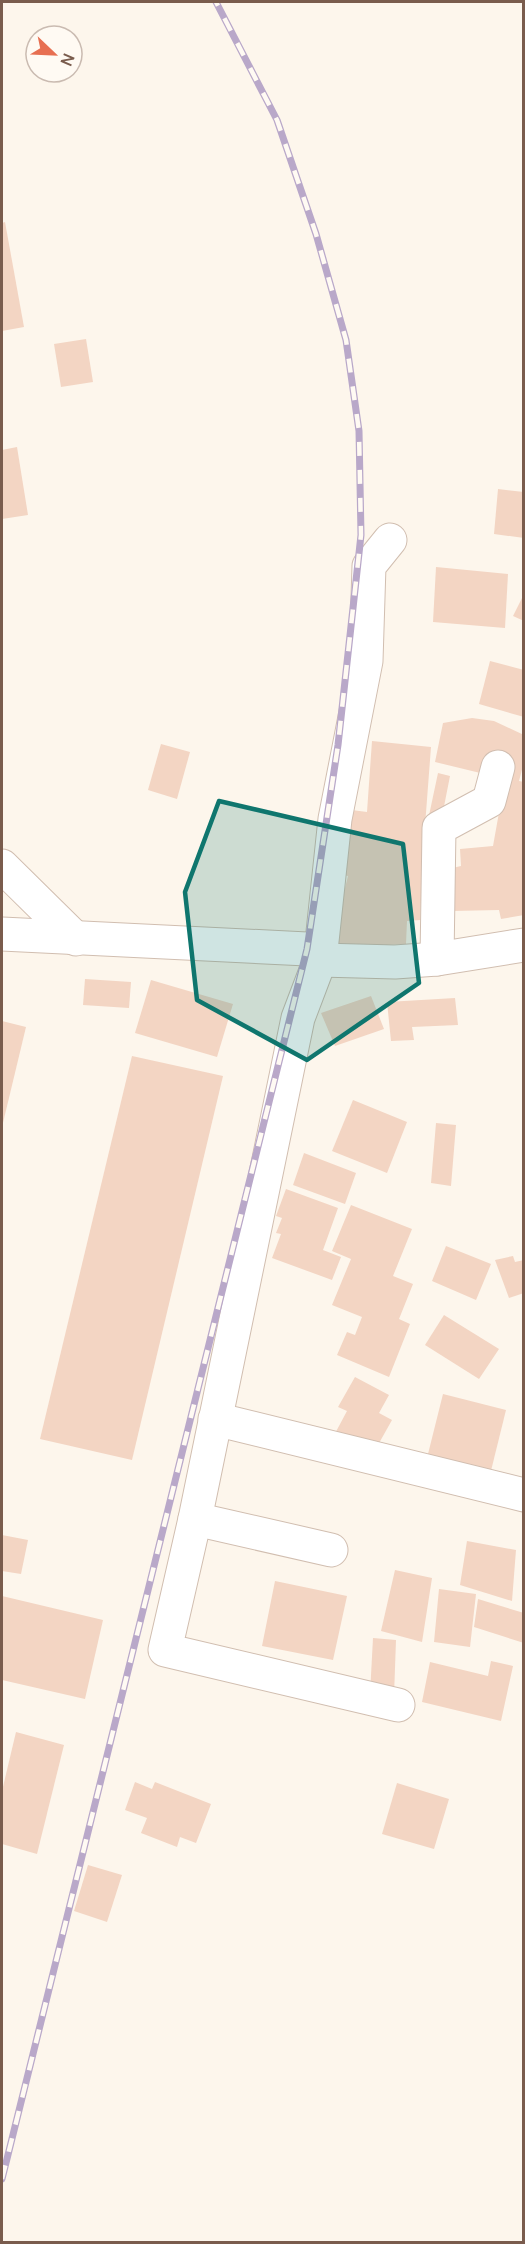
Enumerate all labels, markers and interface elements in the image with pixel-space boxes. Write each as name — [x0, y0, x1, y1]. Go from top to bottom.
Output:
north arrow — [24, 24, 84, 84]
text: N — [55, 50, 80, 69]

